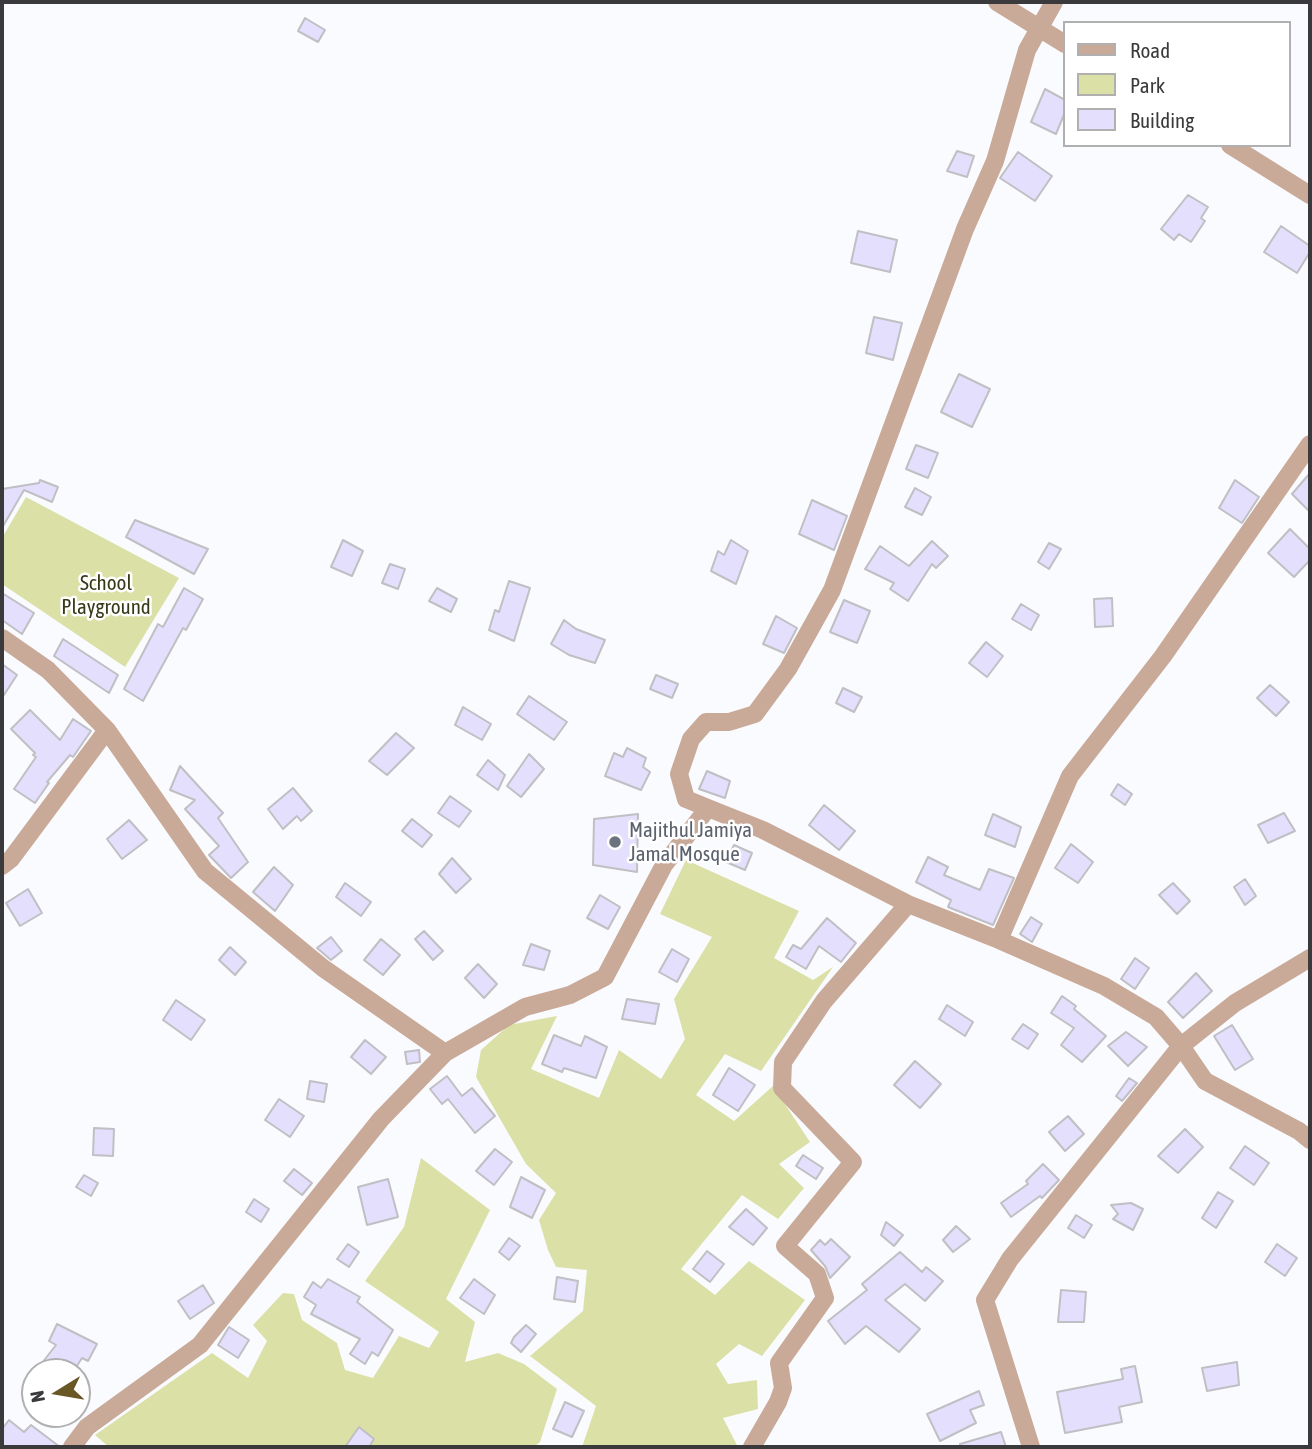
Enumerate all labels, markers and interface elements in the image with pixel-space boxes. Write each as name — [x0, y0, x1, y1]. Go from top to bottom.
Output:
legend — [1064, 21, 1291, 147]
text: Road — [1130, 38, 1170, 62]
text: Park — [1130, 73, 1165, 97]
text: Building — [1130, 108, 1194, 132]
park label: School Playground — [61, 570, 151, 620]
place label: Majithul Jamiya Jamal Mosque — [629, 817, 752, 867]
marker: Majithul Jamiya Jamal Mosque — [607, 834, 623, 850]
north arrow — [21, 1358, 91, 1428]
text: N — [25, 1389, 49, 1404]

